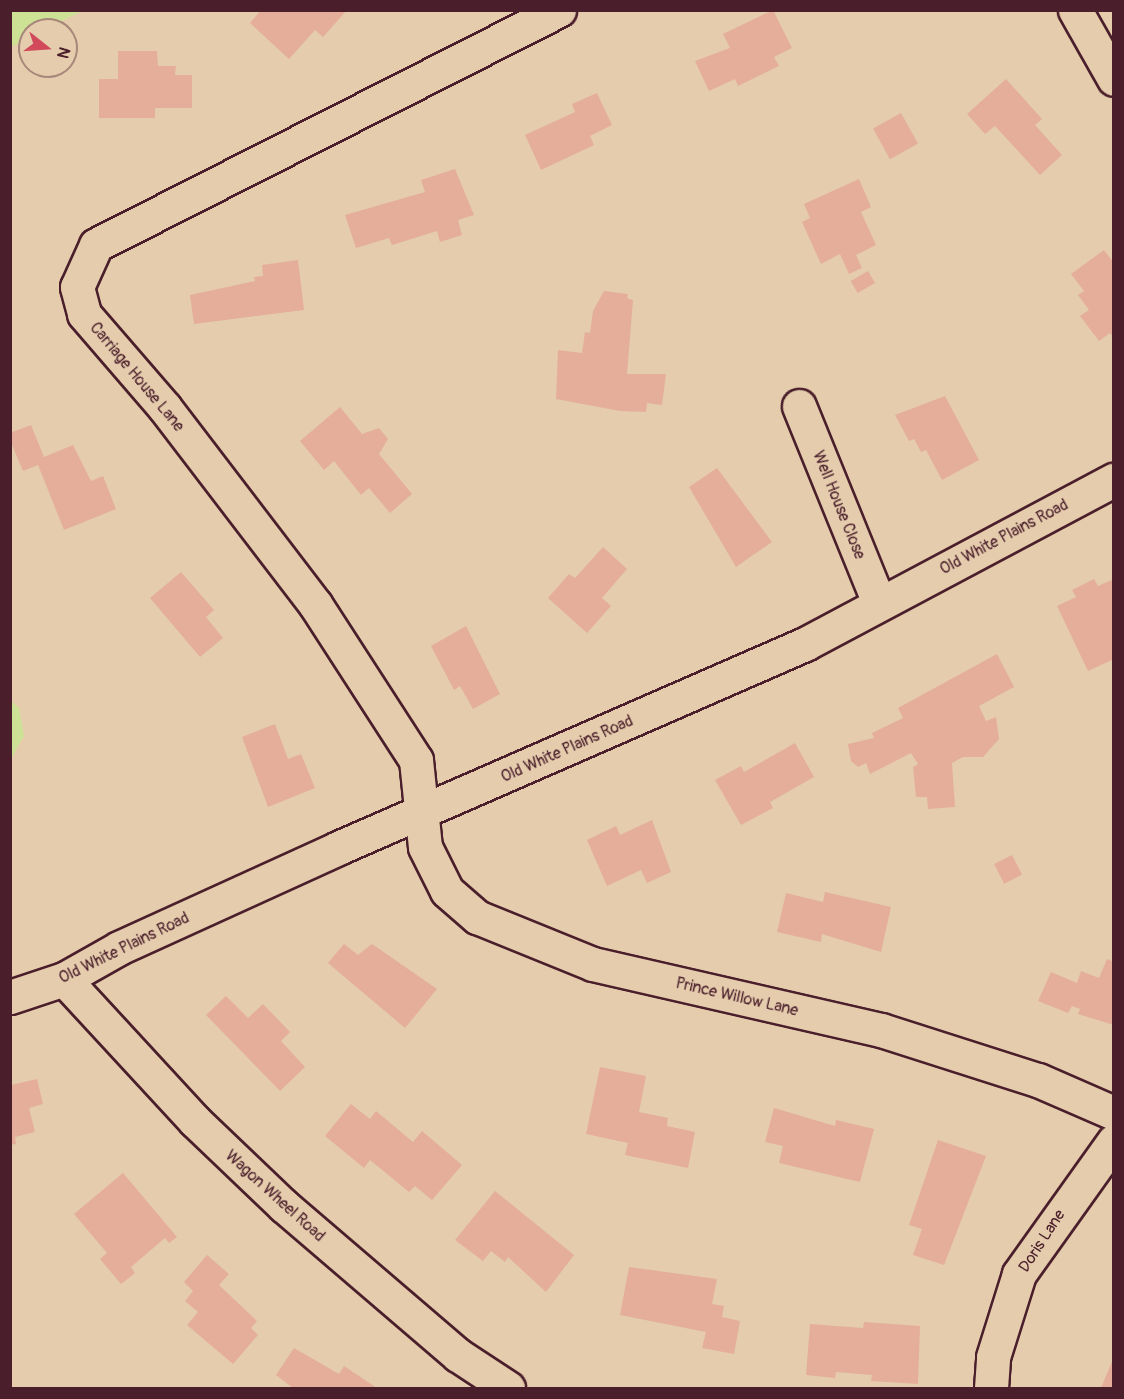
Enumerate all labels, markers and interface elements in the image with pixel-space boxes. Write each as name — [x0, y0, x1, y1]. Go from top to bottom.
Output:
north arrow — [18, 18, 78, 78]
text: N — [52, 45, 74, 61]
street label: Carriage House Lane — [86, 318, 188, 436]
street label: Well House Close — [809, 448, 869, 562]
street label: Old White Plains Road — [937, 495, 1071, 579]
street label: Old White Plains Road — [498, 711, 636, 787]
street label: Old White Plains Road — [56, 908, 192, 988]
street label: Prince Willow Lane — [674, 974, 800, 1020]
street label: Wagon Wheel Road — [221, 1146, 329, 1246]
street label: Doris Lane — [1015, 1206, 1069, 1276]

